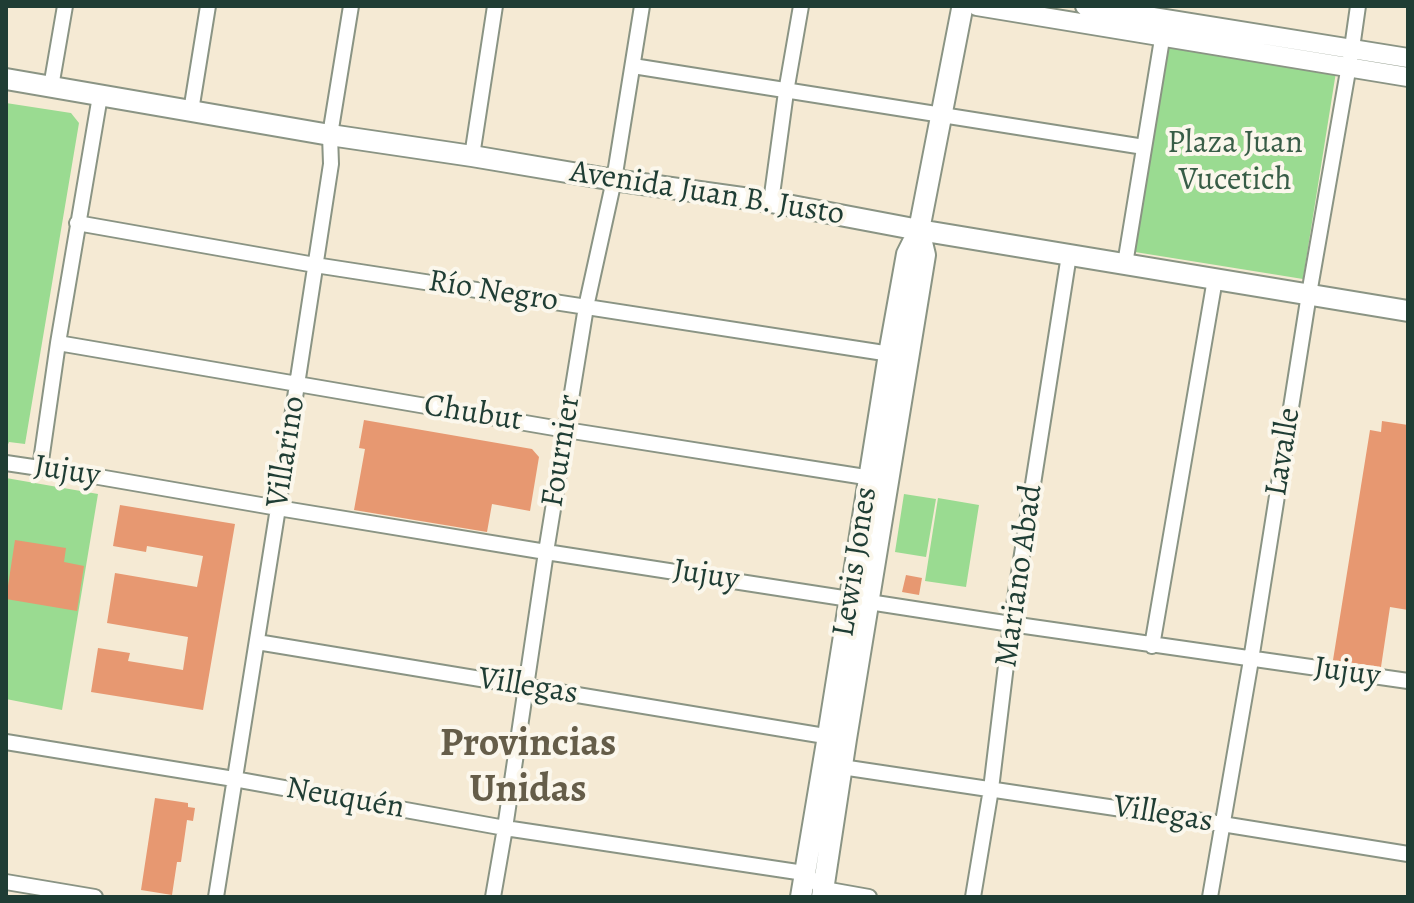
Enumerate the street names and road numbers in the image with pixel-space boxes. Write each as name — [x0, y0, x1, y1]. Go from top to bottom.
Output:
street label: Avenida Juan B. Justo — [567, 153, 847, 235]
street label: Río Negro — [425, 263, 561, 321]
street label: Chubut — [421, 387, 525, 441]
street label: Fournier — [534, 392, 590, 510]
street label: Villarino — [259, 393, 315, 511]
street label: Lavalle — [1258, 405, 1310, 499]
street label: Jujuy — [31, 448, 103, 496]
street label: Mariano Abad — [988, 482, 1052, 670]
street label: Lewis Jones — [825, 484, 887, 640]
street label: Jujuy — [670, 552, 742, 600]
street label: Jujuy — [1311, 649, 1383, 697]
street label: Villegas — [475, 660, 581, 714]
street label: Neuquén — [283, 770, 407, 828]
street label: Villegas — [1110, 788, 1216, 842]

